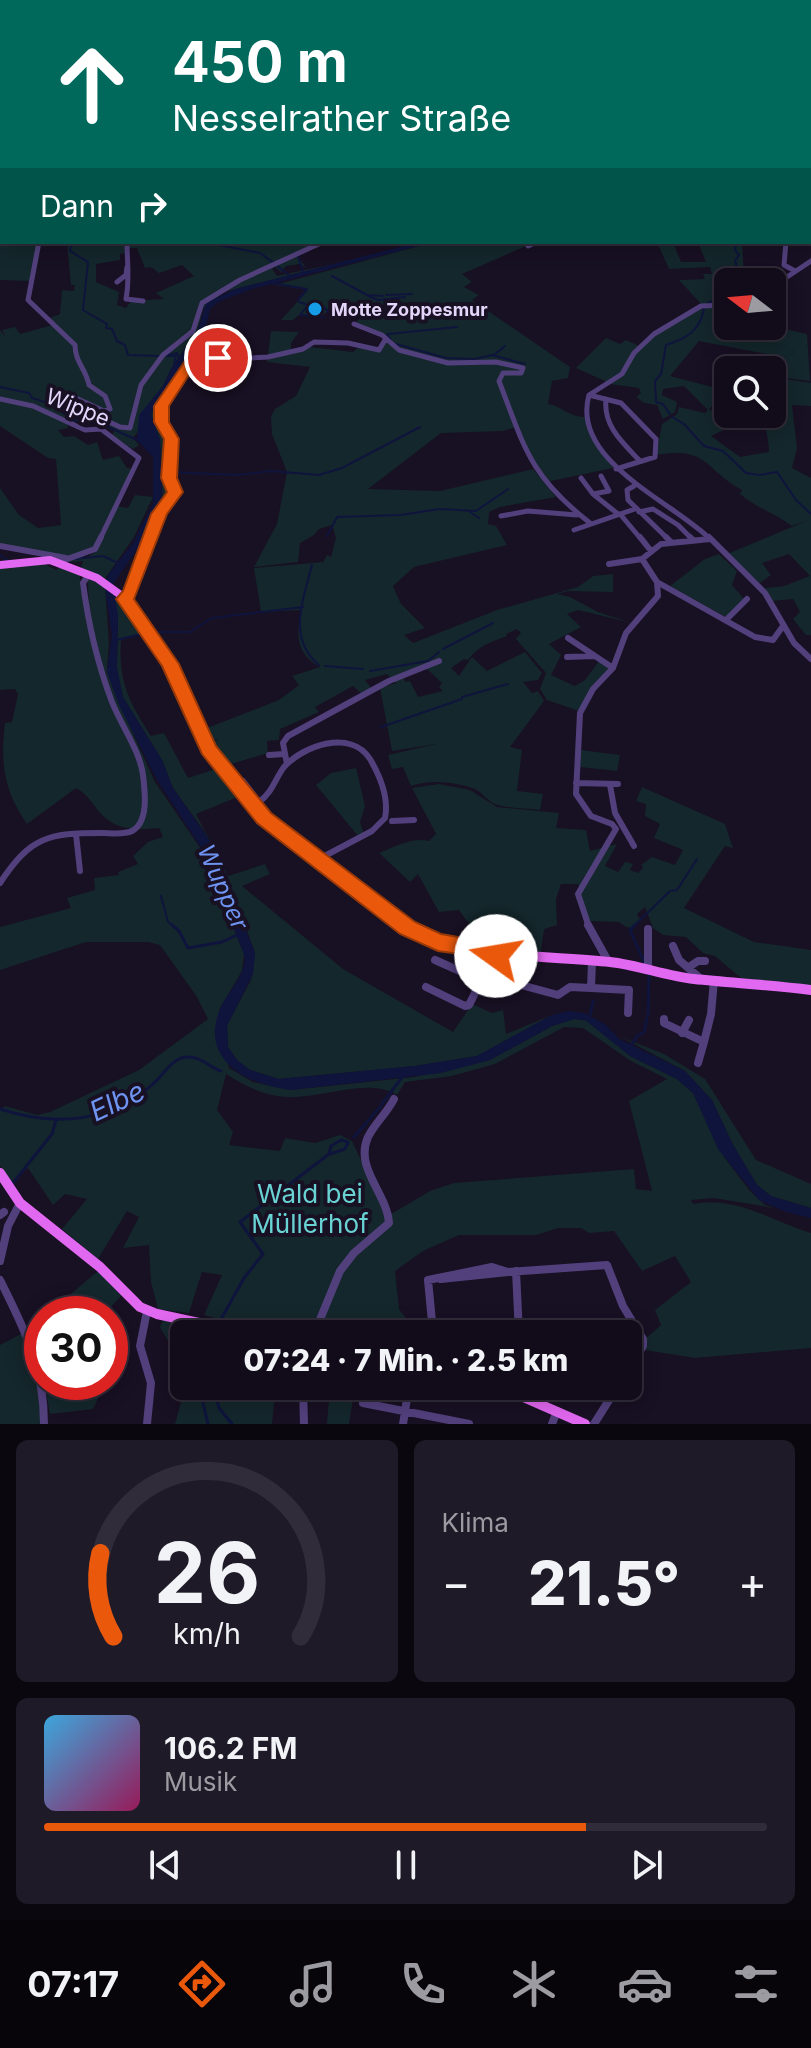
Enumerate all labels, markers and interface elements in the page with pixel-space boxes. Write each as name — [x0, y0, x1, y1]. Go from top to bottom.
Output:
text: 450 m — [172, 28, 348, 96]
icon: ahead — [40, 32, 144, 136]
text: Nesselrather Straße — [172, 96, 511, 140]
icon: right — [130, 184, 174, 228]
text: Dann — [40, 188, 114, 224]
north arrow — [714, 268, 786, 340]
map controls — [714, 268, 786, 428]
place label: Motte Zoppesmur — [331, 299, 488, 320]
marker: Motte Zoppesmur — [306, 300, 324, 318]
pin — [184, 324, 252, 392]
icon: arrive — [196, 336, 240, 380]
button: search — [714, 356, 786, 428]
street label: Wippe — [42, 382, 114, 432]
water label: Wupper — [191, 840, 255, 935]
position arrow — [454, 914, 538, 998]
water label: Elbe — [84, 1074, 150, 1128]
park label: Wald bei Müllerhof — [251, 1178, 369, 1239]
speed limit sign: 30 — [24, 1296, 128, 1400]
text: 07:24 · 7 Min. · 2.5 km — [244, 1342, 568, 1378]
text: Klima — [442, 1507, 509, 1538]
text: 26 — [154, 1522, 260, 1623]
text: 21.5° — [528, 1547, 680, 1619]
text: − — [442, 1556, 471, 1610]
text: + — [738, 1556, 767, 1610]
text: km/h — [173, 1616, 241, 1651]
text: 106.2 FM — [164, 1730, 297, 1766]
text: Musik — [164, 1766, 237, 1797]
icon: previous — [143, 1843, 187, 1887]
icon: pause — [384, 1843, 428, 1887]
icon: next — [625, 1843, 669, 1887]
icon: directions — [174, 1956, 230, 2012]
icon: music — [285, 1956, 341, 2012]
icon: phone — [395, 1956, 451, 2012]
icon: climate — [506, 1956, 562, 2012]
icon: car — [617, 1956, 673, 2012]
icon: filters — [728, 1956, 784, 2012]
text: 07:17 — [27, 1962, 119, 2006]

